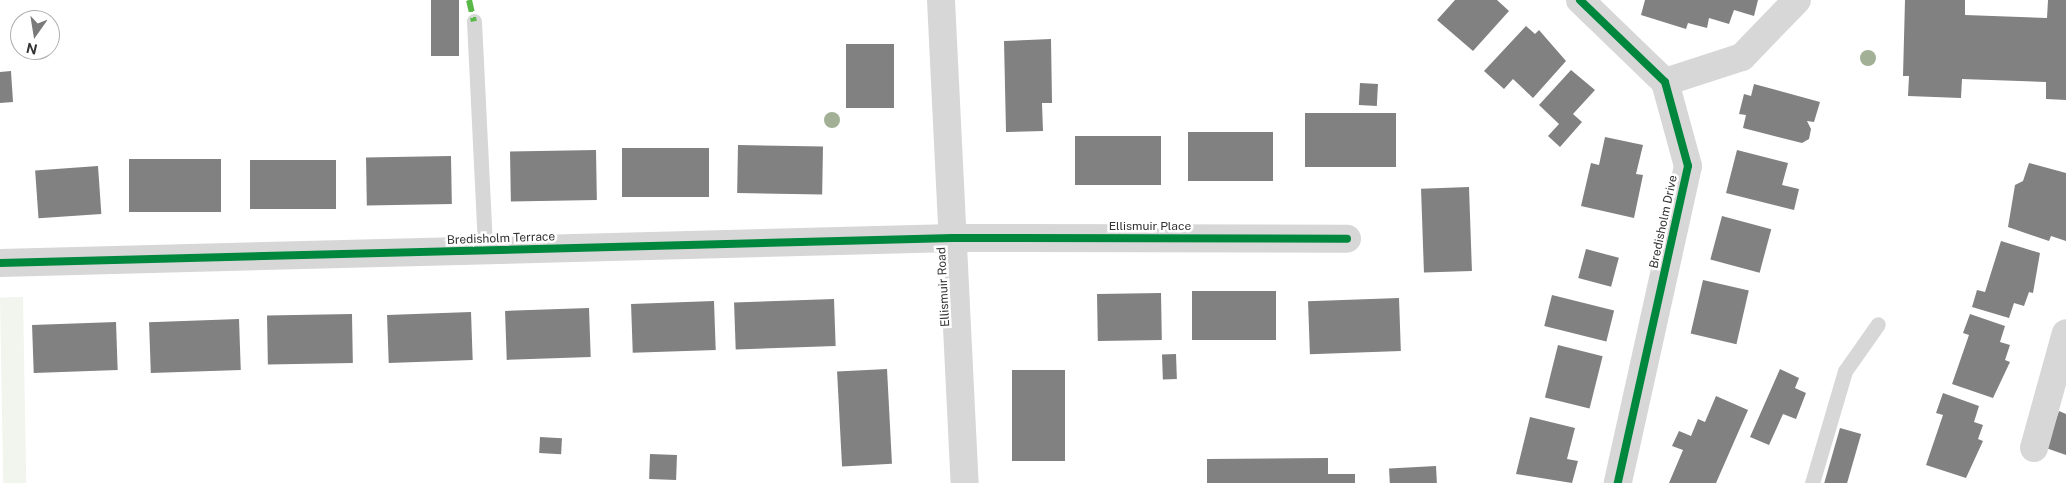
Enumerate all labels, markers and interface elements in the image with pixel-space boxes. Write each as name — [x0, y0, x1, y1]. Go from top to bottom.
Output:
north arrow — [10, 10, 60, 60]
text: N — [25, 40, 39, 58]
street label: Bredisholm Drive — [1647, 174, 1681, 270]
street label: Ellismuir Place — [1109, 220, 1191, 234]
street label: Bredisholm Terrace — [447, 230, 555, 248]
street label: Ellismuir Road — [935, 247, 953, 327]

